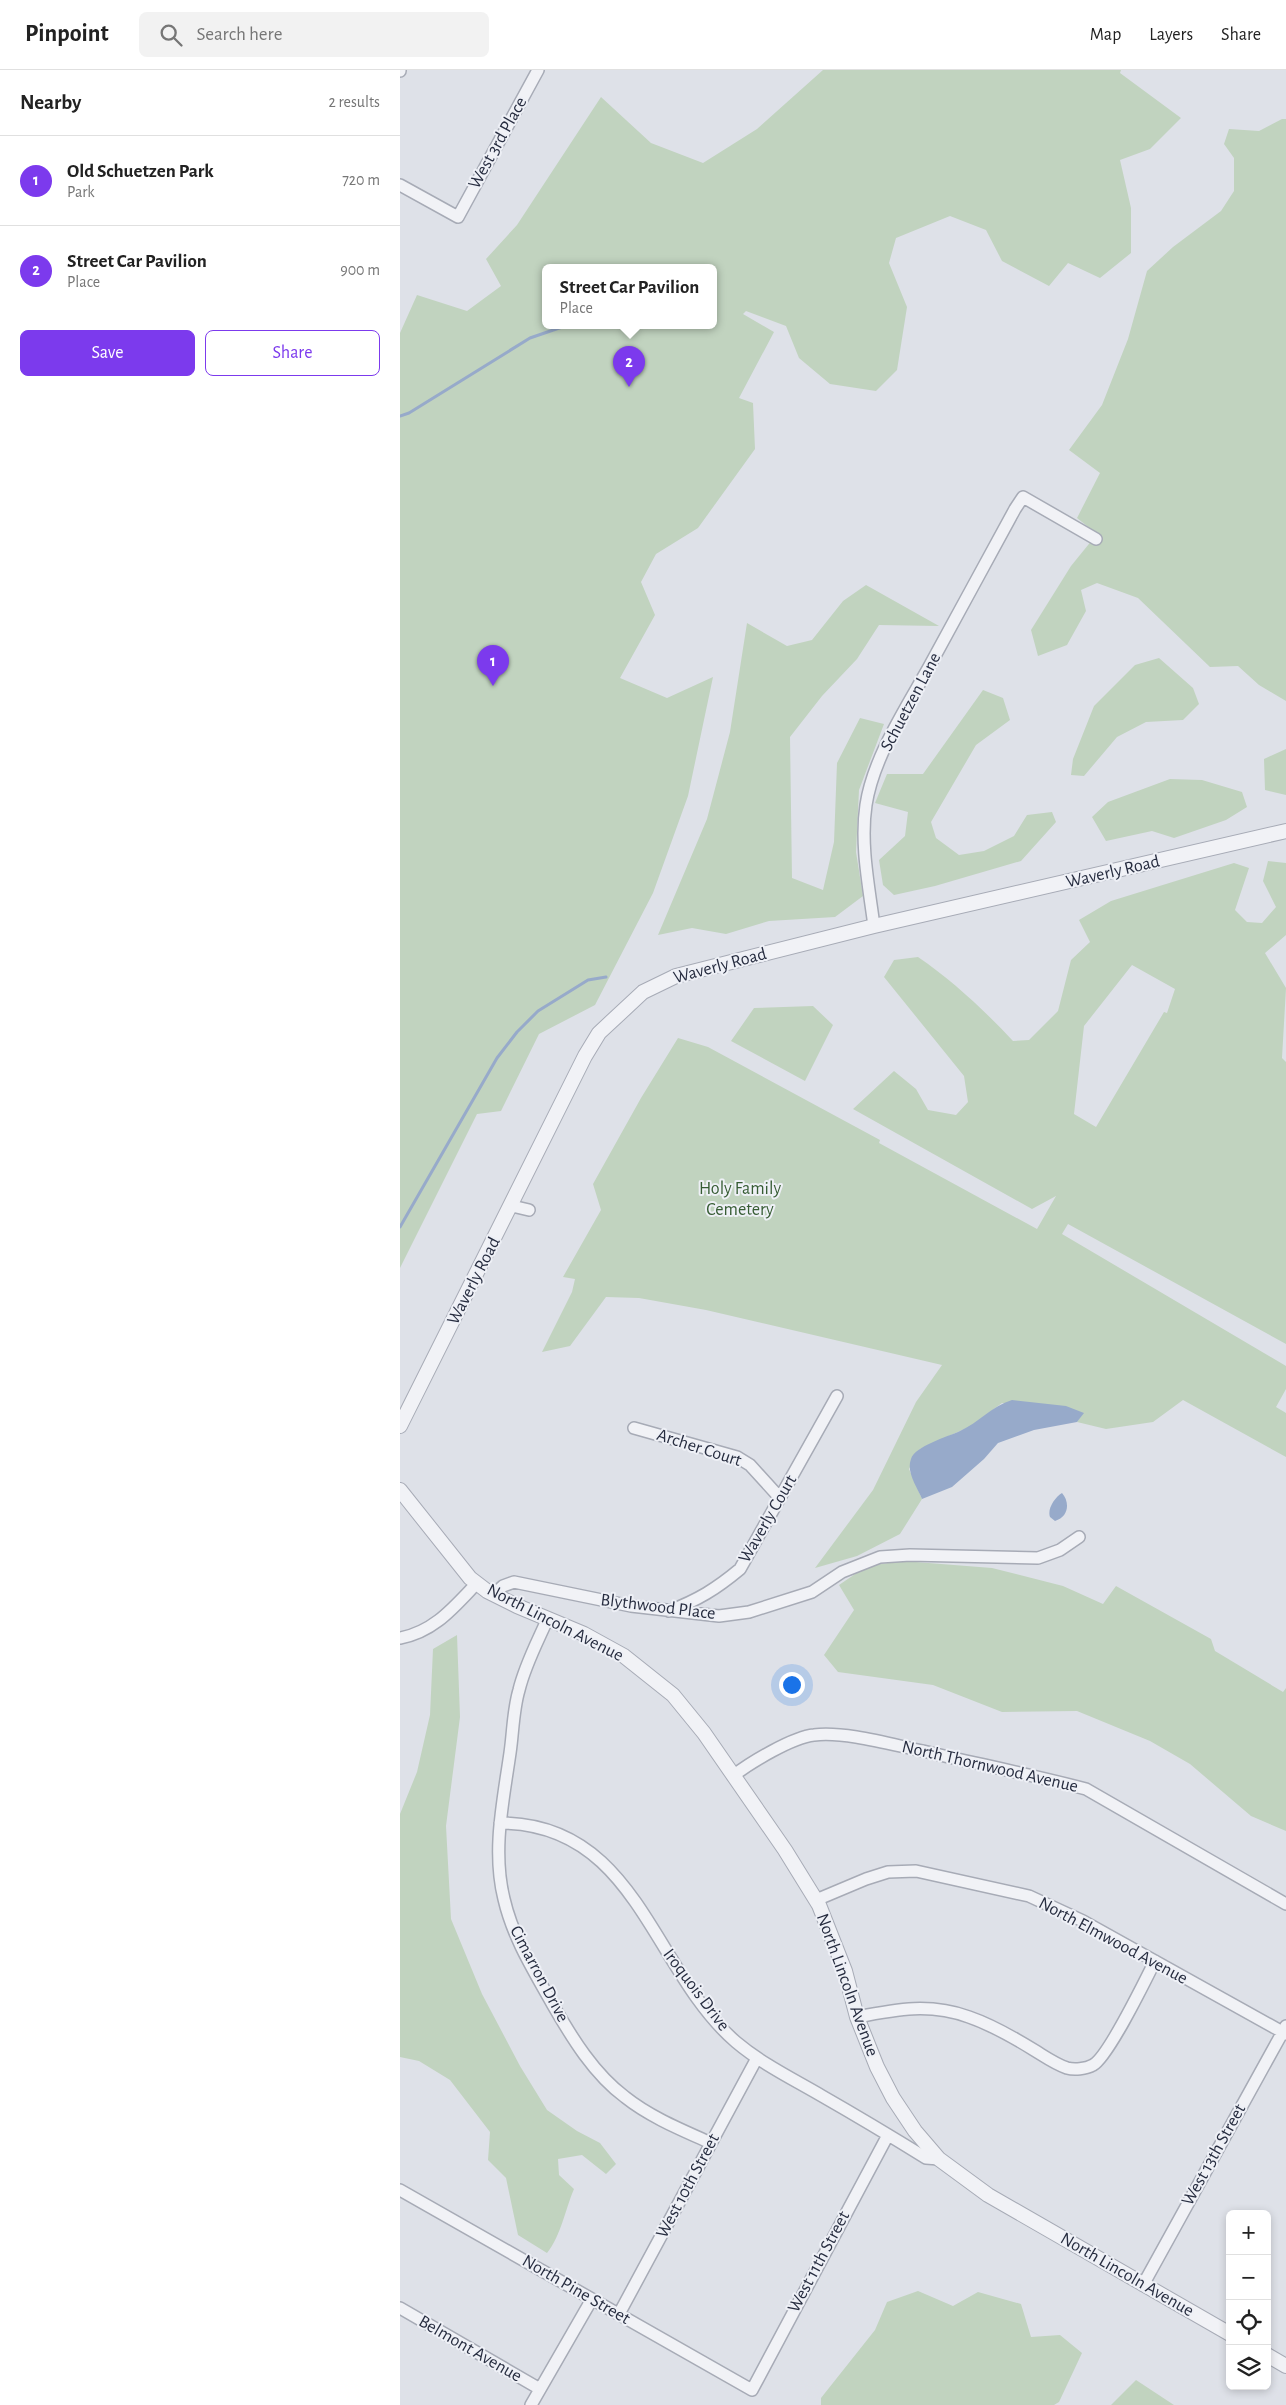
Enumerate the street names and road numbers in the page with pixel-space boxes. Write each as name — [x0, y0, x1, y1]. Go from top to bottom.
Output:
street label: West 3rd Place — [465, 94, 531, 192]
street label: Schuetzen Lane — [878, 650, 944, 754]
street label: Waverly Road — [1064, 852, 1162, 892]
street label: Waverly Road — [672, 945, 768, 987]
street label: Waverly Road — [444, 1234, 504, 1328]
street label: Archer Court — [654, 1426, 744, 1470]
street label: Waverly Court — [736, 1472, 800, 1566]
street label: North Lincoln Avenue — [484, 1581, 626, 1665]
street label: Blythwood Place — [599, 1591, 717, 1623]
street label: North Thornwood Avenue — [900, 1738, 1080, 1796]
street label: North Elmwood Avenue — [1036, 1894, 1190, 1988]
street label: North Lincoln Avenue — [813, 1911, 881, 2059]
street label: Cimarron Drive — [506, 1923, 572, 2025]
street label: Iroquois Drive — [659, 1945, 733, 2035]
street label: West 13th Street — [1179, 2101, 1249, 2209]
street label: West 10th Street — [653, 2131, 723, 2241]
street label: West 11th Street — [785, 2208, 853, 2316]
street label: North Lincoln Avenue — [1057, 2230, 1197, 2320]
street label: North Pine Street — [519, 2252, 633, 2328]
street label: Belmont Avenue — [415, 2312, 525, 2386]

